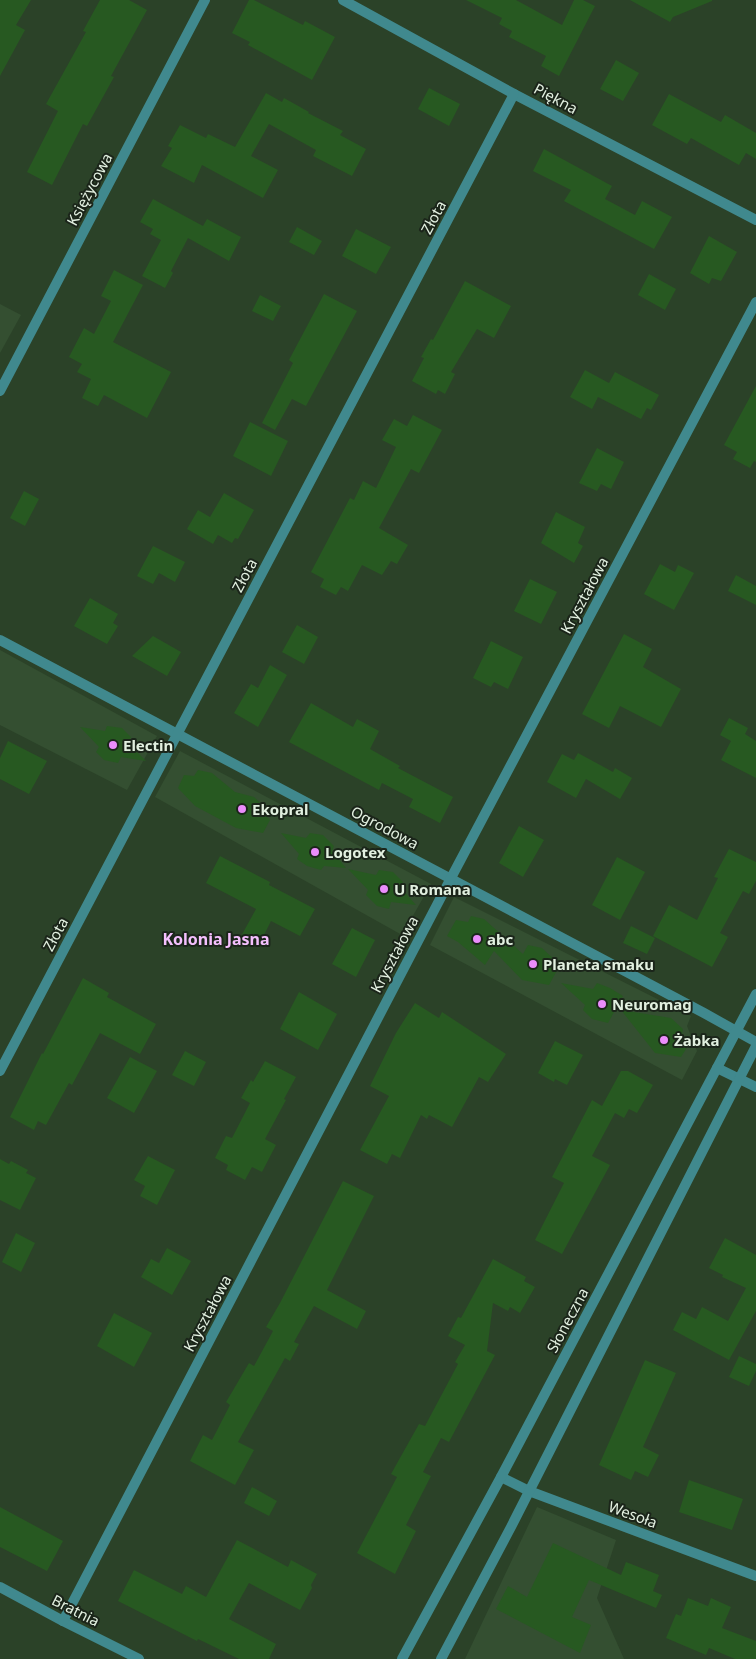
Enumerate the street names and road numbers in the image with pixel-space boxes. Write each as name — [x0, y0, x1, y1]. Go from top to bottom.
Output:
street label: Piękna — [531, 78, 581, 118]
street label: Księżycowa — [62, 149, 116, 229]
street label: Złota — [416, 197, 450, 237]
street label: Kryształowa — [555, 553, 613, 637]
street label: Złota — [227, 555, 261, 595]
street label: Ogrodowa — [348, 801, 422, 853]
street label: Kryształowa — [365, 912, 423, 996]
street label: Złota — [38, 914, 72, 954]
street label: Kryształowa — [178, 1271, 236, 1355]
street label: Słoneczna — [542, 1284, 592, 1356]
street label: Wesoła — [606, 1496, 660, 1532]
street label: Bratnia — [49, 1590, 103, 1630]

